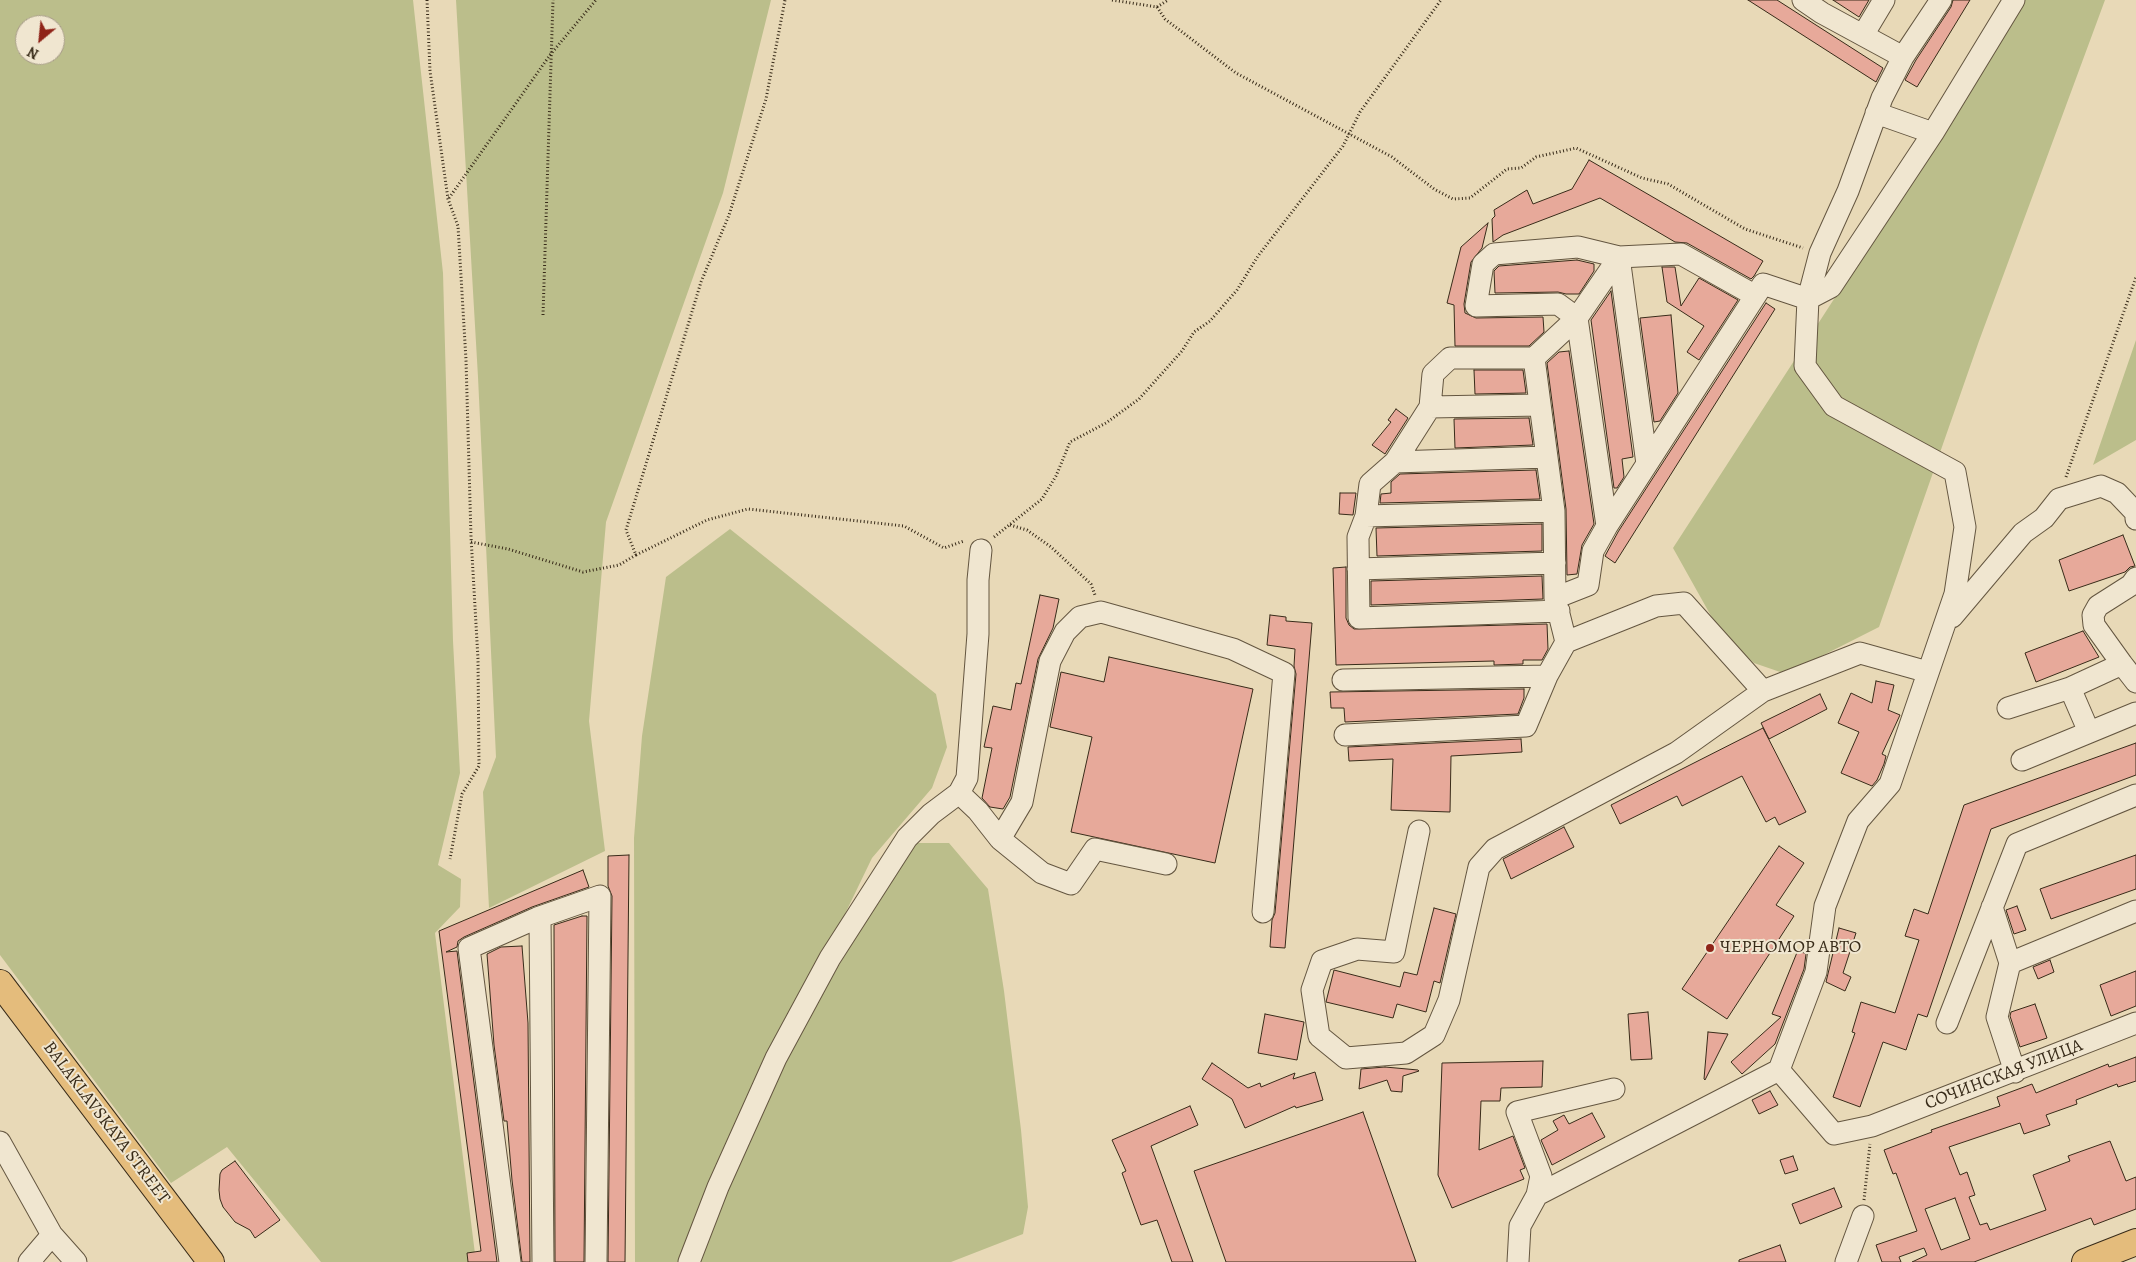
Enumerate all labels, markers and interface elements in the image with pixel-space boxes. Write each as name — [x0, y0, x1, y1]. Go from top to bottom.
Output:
north arrow — [15, 15, 65, 65]
text: N — [24, 42, 42, 64]
place label: ЧЕРНОМОР АВТО — [1720, 937, 1861, 959]
marker: ЧЕРНОМОР АВТО — [1704, 942, 1716, 954]
street label: СОЧИНСКАЯ УЛИЦА — [1922, 1035, 2086, 1115]
street label: BALAKLAVSKAYA STREET — [38, 1038, 174, 1208]

